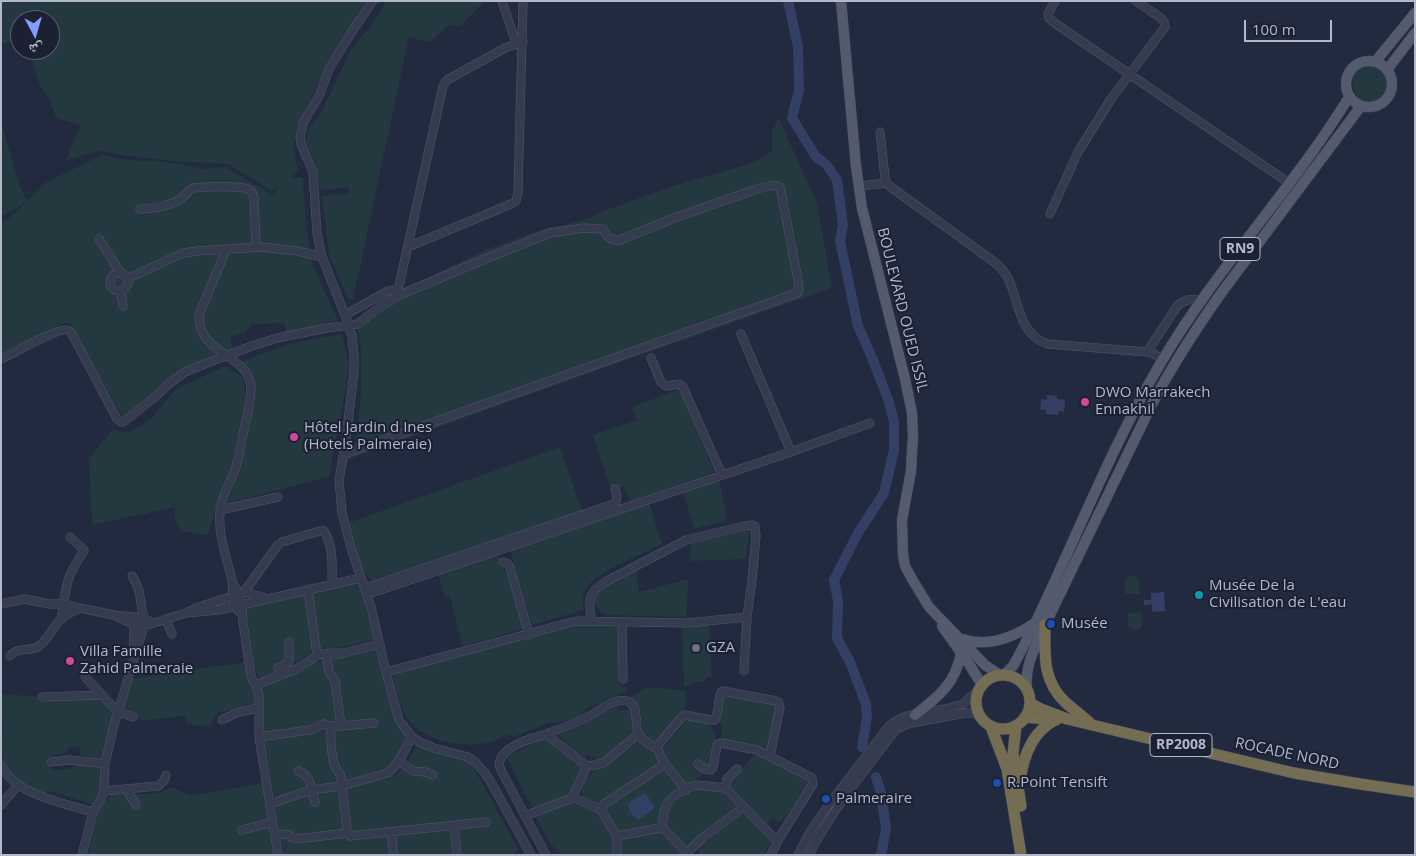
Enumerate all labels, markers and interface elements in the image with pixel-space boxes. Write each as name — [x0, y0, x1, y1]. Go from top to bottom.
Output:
north arrow — [10, 10, 60, 60]
scale bar — [1246, 10, 1334, 42]
text: 100 m — [1252, 19, 1296, 39]
text: ش — [28, 39, 45, 60]
street label: BOULEVARD OUED ISSIL — [873, 226, 931, 394]
road number: RN9 — [1220, 238, 1260, 260]
place label: DWO Marrakech Ennakhil — [1095, 384, 1210, 419]
marker: DWO Marrakech Ennakhil — [1079, 396, 1091, 408]
place label: Hôtel Jardin d Ines (Hotels Palmeraie) — [304, 419, 432, 454]
marker: Hôtel Jardin d Ines (Hotels Palmeraie) — [288, 431, 300, 443]
place label: Musée De la Civilisation de L'eau — [1209, 577, 1346, 612]
marker: Musée De la Civilisation de L'eau — [1193, 589, 1205, 601]
place label: Musée — [1061, 615, 1108, 633]
marker: Musée — [1045, 618, 1057, 630]
place label: GZA — [706, 639, 735, 657]
marker: GZA — [690, 642, 702, 654]
place label: Villa Famille Zahid Palmeraie — [80, 643, 193, 678]
marker: Villa Famille Zahid Palmeraie — [64, 655, 76, 667]
road number: RP2008 — [1150, 734, 1212, 756]
street label: ROCADE NORD — [1233, 734, 1341, 774]
place label: R.Point Tensift — [1007, 774, 1108, 792]
marker: R.Point Tensift — [991, 777, 1003, 789]
place label: Palmeraire — [836, 790, 912, 808]
marker: Palmeraire — [820, 793, 832, 805]

